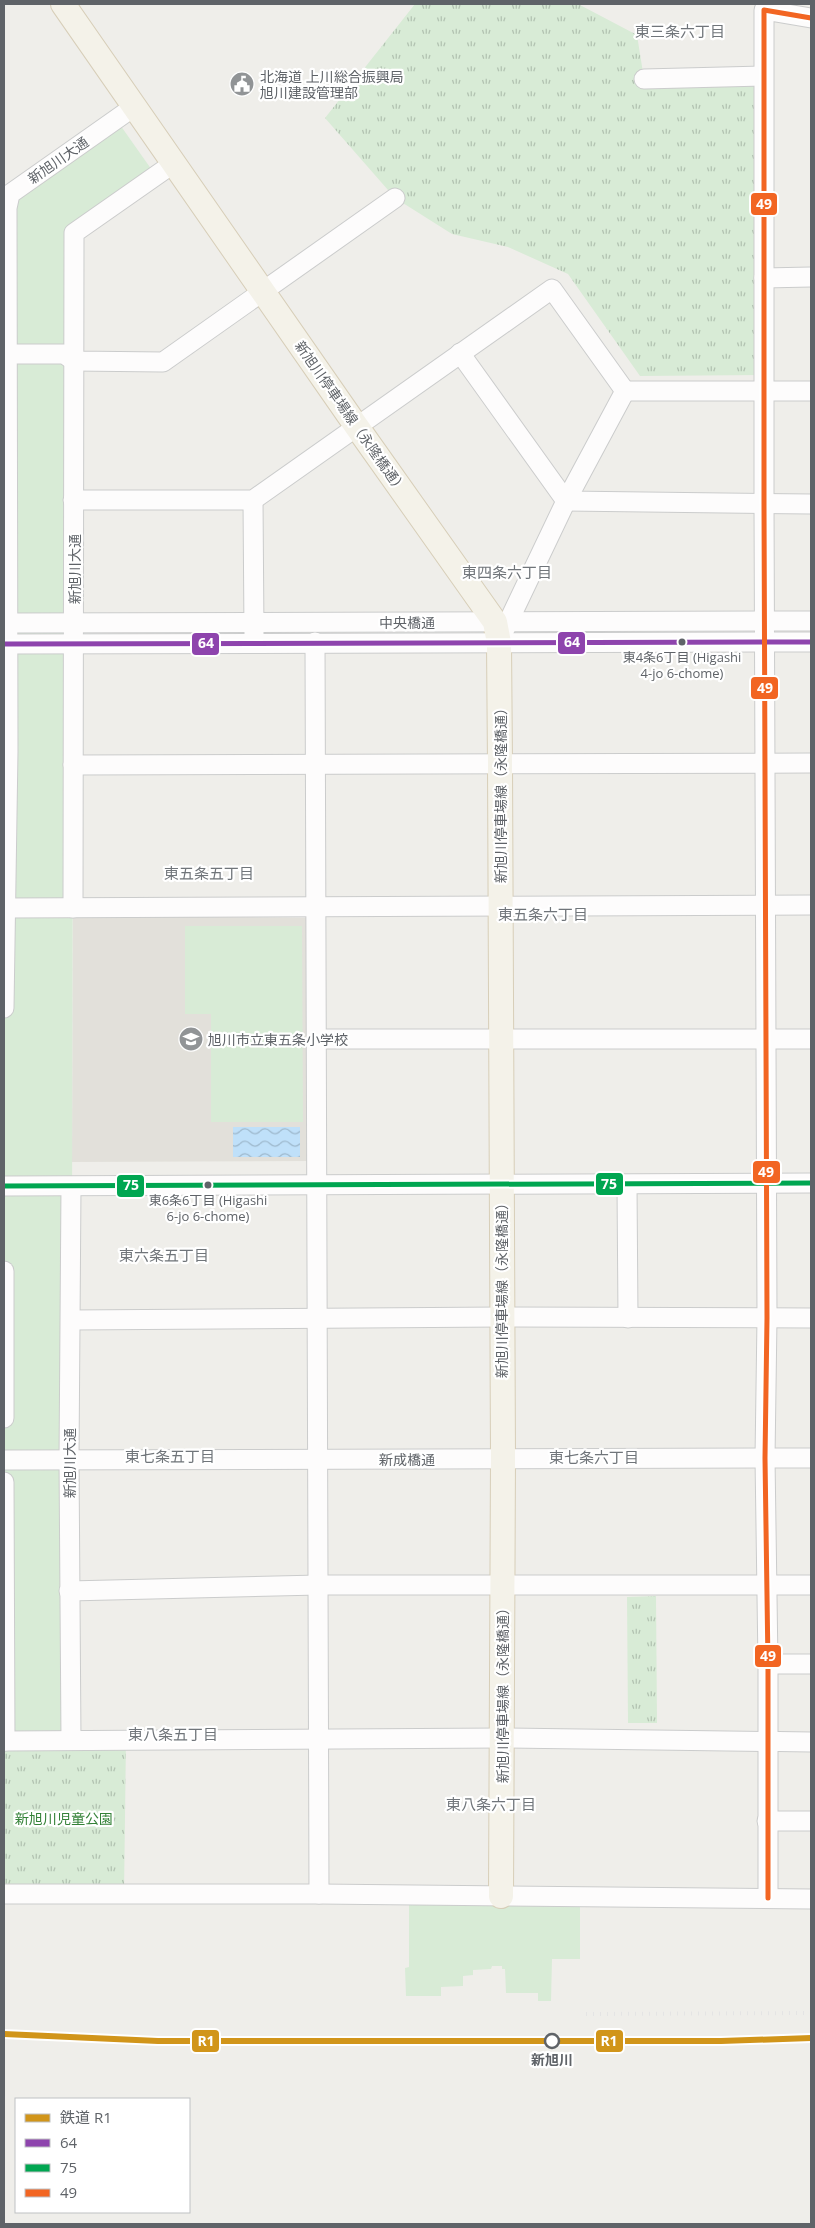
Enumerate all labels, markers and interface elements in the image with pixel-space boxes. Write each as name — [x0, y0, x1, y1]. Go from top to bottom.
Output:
district label: 東三条六丁目 — [635, 21, 725, 41]
place label: 北海道 上川総合振興局 旭川建設管理部 — [260, 67, 404, 102]
public building icon: 北海道 上川総合振興局 旭川建設管理部 — [229, 71, 255, 97]
street label: 新旭川大通 — [24, 132, 92, 188]
line badge: 49 — [750, 192, 778, 216]
text: 49 — [756, 194, 772, 213]
street label: 新旭川停車場線（永隆橋通） — [291, 337, 411, 497]
street label: 新旭川大通 — [65, 534, 84, 604]
district label: 東四条六丁目 — [462, 562, 552, 582]
street label: 中央橋通 — [379, 613, 435, 632]
line badge: 64 — [557, 631, 586, 655]
line badge: 64 — [191, 632, 220, 656]
text: 64 — [564, 632, 580, 651]
text: 64 — [198, 633, 214, 652]
marker: 東4条6丁目 (Higashi 4-jo 6-chome) — [677, 637, 687, 647]
place label: 東4条6丁目 (Higashi 4-jo 6-chome) — [623, 648, 741, 682]
line badge: 49 — [750, 676, 779, 700]
text: 49 — [757, 678, 773, 697]
street label: 新旭川停車場線（永隆橋通） — [491, 701, 510, 883]
district label: 東五条五丁目 — [164, 863, 254, 883]
district label: 東五条六丁目 — [498, 904, 588, 924]
school or university icon: 旭川市立東五条小学校 — [178, 1026, 204, 1052]
place label: 旭川市立東五条小学校 — [208, 1030, 348, 1049]
line badge: 49 — [752, 1160, 781, 1184]
text: 49 — [758, 1162, 774, 1181]
line badge: 75 — [595, 1172, 624, 1196]
line badge: 75 — [116, 1174, 145, 1198]
text: 75 — [601, 1174, 617, 1193]
text: 75 — [123, 1175, 139, 1194]
marker: 東6条6丁目 (Higashi 6-jo 6-chome) — [203, 1180, 213, 1190]
place label: 東6条6丁目 (Higashi 6-jo 6-chome) — [149, 1191, 267, 1225]
street label: 新旭川停車場線（永隆橋通） — [492, 1196, 511, 1378]
district label: 東六条五丁目 — [119, 1245, 209, 1265]
street label: 新旭川大通 — [60, 1428, 79, 1498]
district label: 東七条五丁目 — [125, 1446, 215, 1466]
district label: 東七条六丁目 — [549, 1447, 639, 1467]
street label: 新成橋通 — [379, 1450, 435, 1469]
street label: 新旭川停車場線（永隆橋通） — [493, 1601, 512, 1783]
line badge: 49 — [754, 1644, 782, 1668]
text: 49 — [760, 1646, 776, 1665]
district label: 東八条五丁目 — [128, 1724, 218, 1744]
district label: 東八条六丁目 — [446, 1794, 536, 1814]
park label: 新旭川児童公園 — [15, 1809, 113, 1828]
line badge: R1 — [191, 2029, 220, 2053]
line badge: R1 — [595, 2029, 624, 2053]
text: R1 — [197, 2031, 215, 2050]
text: R1 — [600, 2031, 618, 2050]
marker: 新旭川 — [544, 2033, 560, 2049]
place label: 新旭川 — [531, 2050, 573, 2069]
legend — [15, 2098, 190, 2213]
text: 鉄道 R1 — [60, 2107, 112, 2127]
text: 64 — [60, 2132, 78, 2152]
text: 75 — [60, 2157, 77, 2177]
text: 49 — [60, 2182, 77, 2202]

